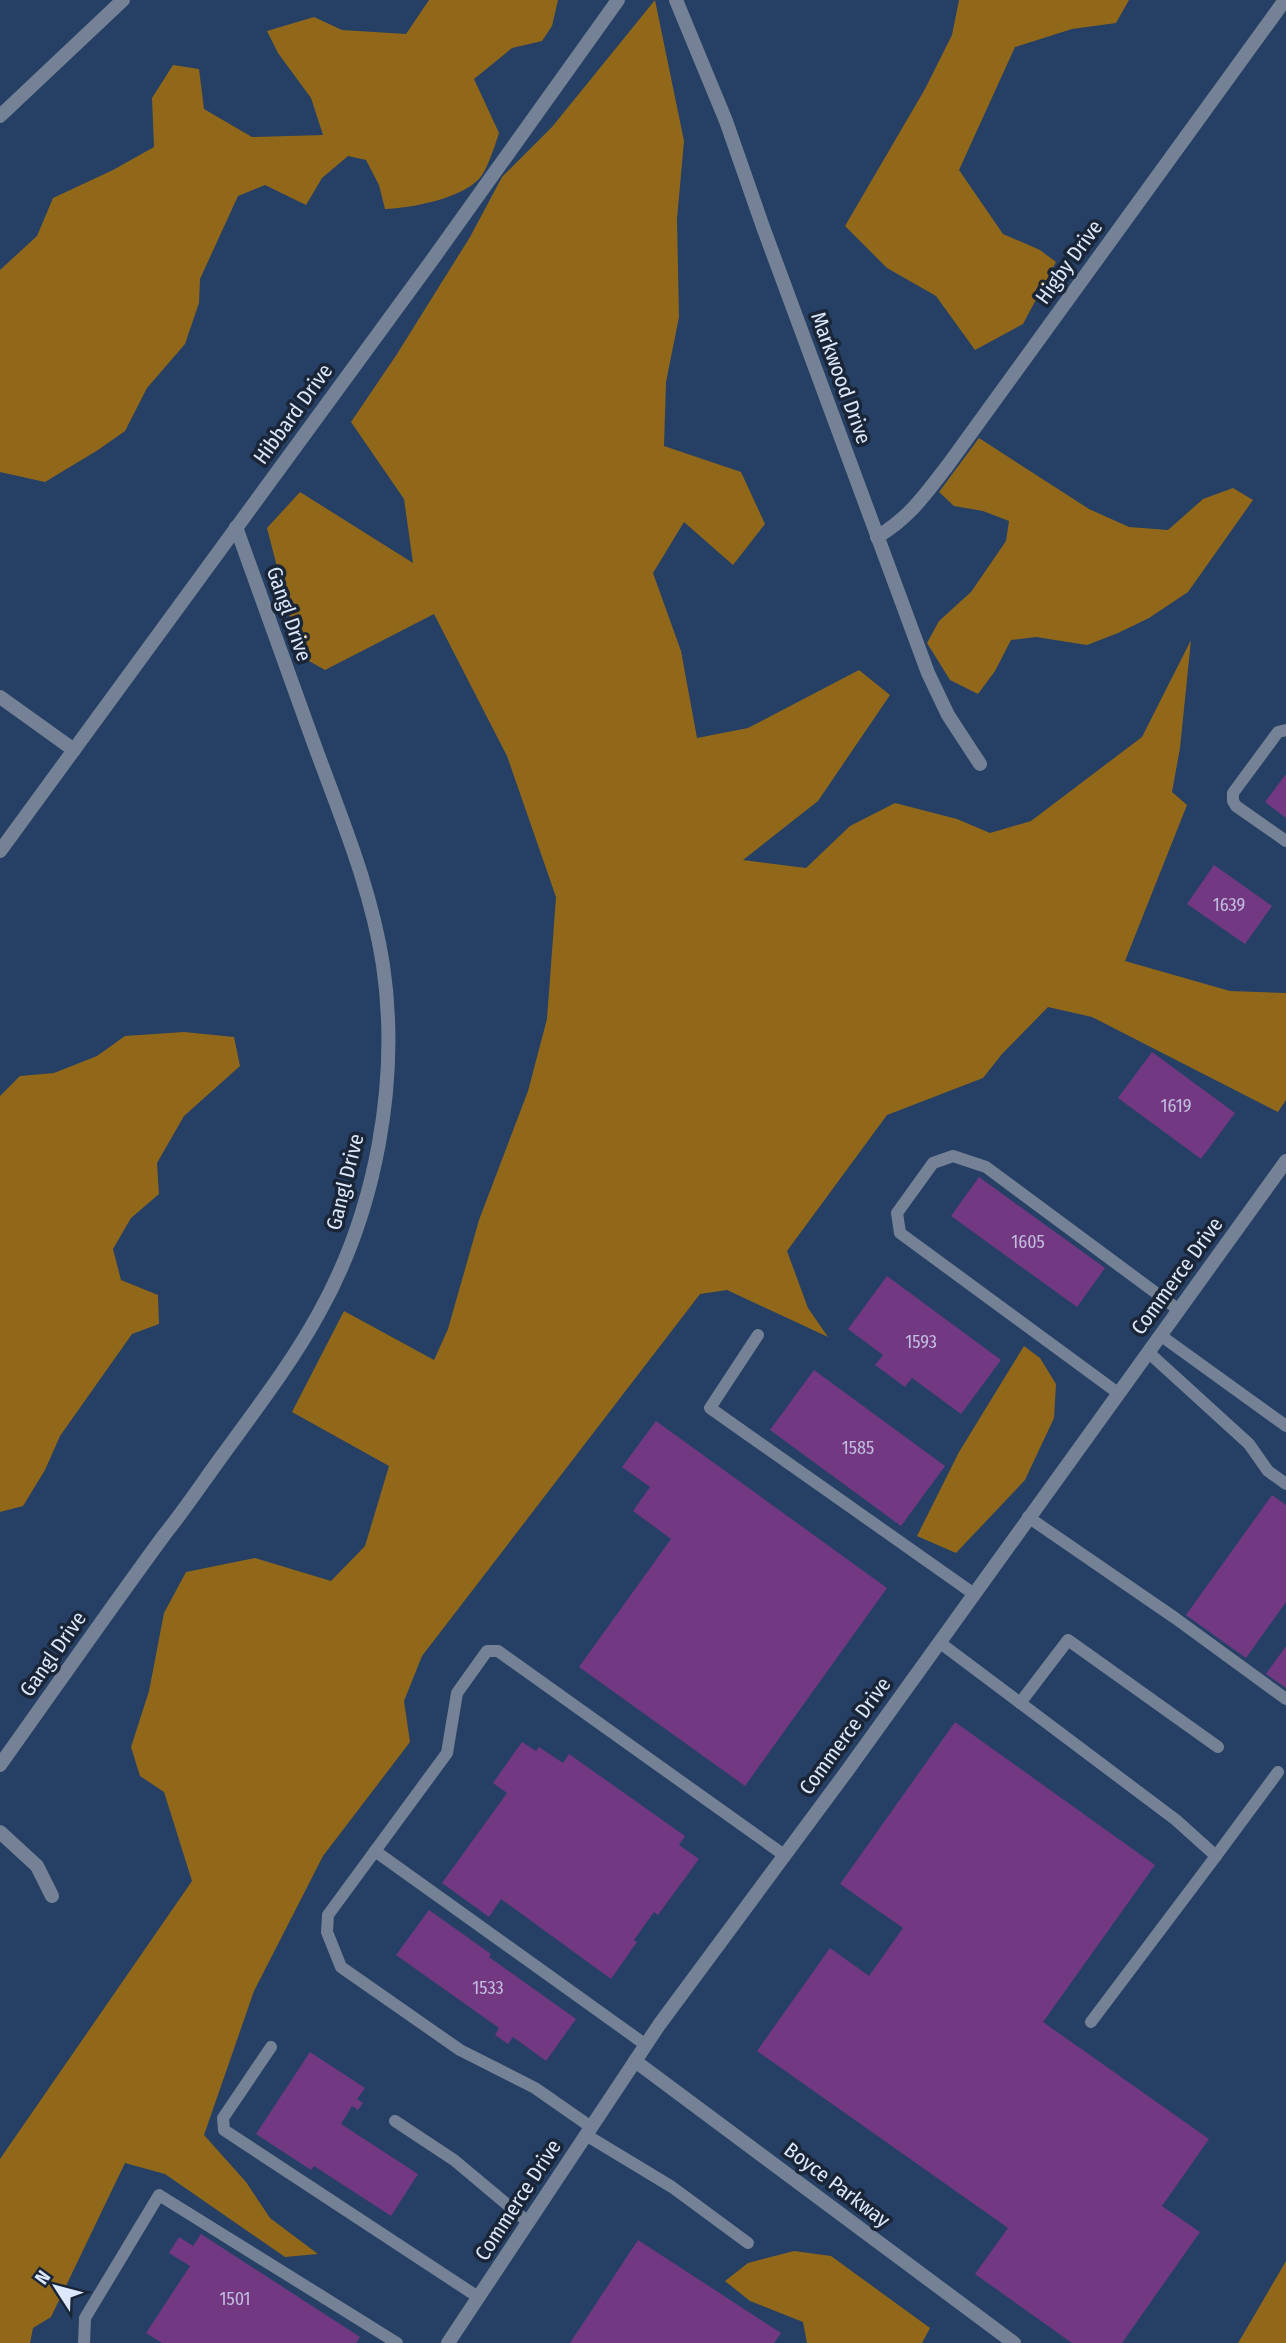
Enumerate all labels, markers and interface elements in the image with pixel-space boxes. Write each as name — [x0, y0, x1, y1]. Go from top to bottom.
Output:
street label: Higby Drive — [1030, 215, 1108, 309]
street label: Markwood Drive — [805, 308, 877, 448]
street label: Hibbard Drive — [248, 359, 338, 469]
street label: Gangl Drive — [261, 563, 317, 665]
house number: 1639 — [1213, 894, 1245, 916]
house number: 1619 — [1161, 1095, 1191, 1117]
street label: Gangl Drive — [321, 1131, 369, 1233]
street label: Commerce Drive — [1126, 1212, 1228, 1340]
house number: 1605 — [1011, 1231, 1045, 1253]
house number: 1593 — [905, 1331, 937, 1353]
house number: 1585 — [842, 1437, 874, 1459]
street label: Gangl Drive — [14, 1606, 92, 1702]
street label: Commerce Drive — [794, 1672, 896, 1800]
house number: 1533 — [472, 1977, 504, 1999]
street label: Commerce Drive — [469, 2135, 567, 2265]
street label: Boyce Parkway — [779, 2137, 896, 2234]
north arrow — [21, 2252, 91, 2322]
text: N — [30, 2266, 55, 2289]
house number: 1501 — [219, 2288, 251, 2310]

